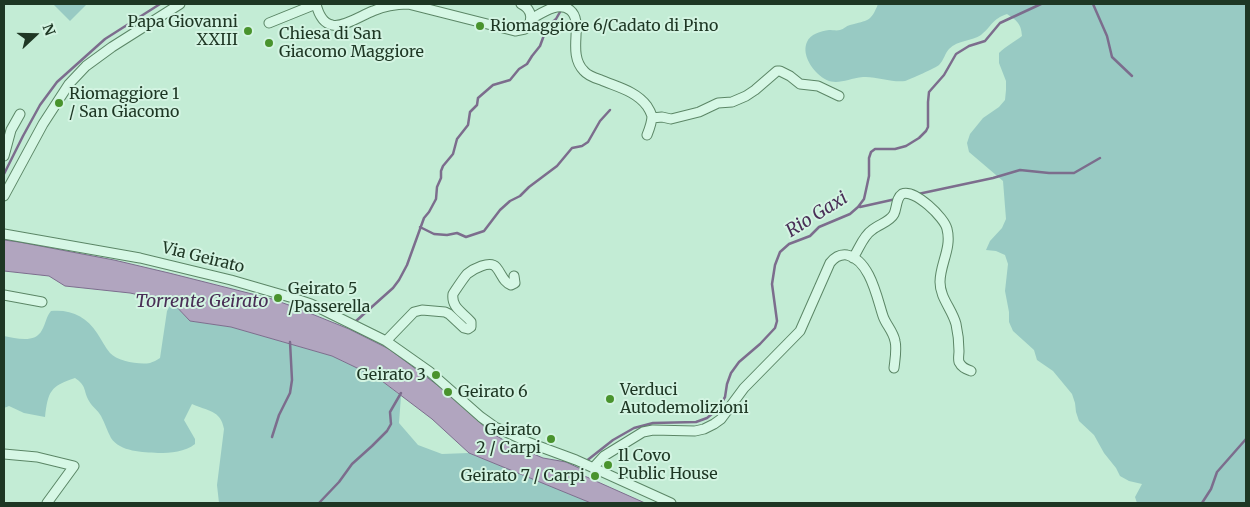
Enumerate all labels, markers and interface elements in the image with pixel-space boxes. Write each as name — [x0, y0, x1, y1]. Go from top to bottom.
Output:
north arrow — [10, 10, 60, 60]
place label: Papa Giovanni XXIII — [127, 12, 238, 50]
place label: Riomaggiore 6/Cadato di Pino — [490, 16, 718, 36]
marker: Riomaggiore 6/Cadato di Pino — [474, 20, 486, 32]
text: N — [39, 21, 59, 38]
place label: Chiesa di San Giacomo Maggiore — [279, 24, 424, 62]
marker: Papa Giovanni XXIII — [242, 25, 254, 37]
marker: Chiesa di San Giacomo Maggiore — [263, 37, 275, 49]
place label: Riomaggiore 1 / San Giacomo — [69, 84, 179, 122]
marker: Riomaggiore 1 / San Giacomo — [53, 97, 65, 109]
water label: Rio Gaxi — [782, 188, 852, 242]
street label: Via Geirato — [160, 238, 246, 278]
place label: Geirato 5 /Passerella — [288, 279, 370, 317]
water label: Torrente Geirato — [135, 291, 269, 313]
marker: Geirato 5 /Passerella — [272, 292, 284, 304]
place label: Geirato 3 — [357, 365, 426, 385]
marker: Geirato 3 — [430, 369, 442, 381]
place label: Verduci Autodemolizioni — [620, 380, 749, 418]
place label: Geirato 6 — [458, 382, 528, 402]
marker: Geirato 6 — [442, 386, 454, 398]
marker: Verduci Autodemolizioni — [604, 393, 616, 405]
place label: Geirato 2 / Carpi — [476, 420, 541, 458]
marker: Geirato 2 / Carpi — [545, 433, 557, 445]
place label: Il Covo Public House — [618, 446, 718, 484]
marker: Il Covo Public House — [602, 459, 614, 471]
place label: Geirato 7 / Carpi — [461, 466, 585, 486]
marker: Geirato 7 / Carpi — [589, 470, 601, 482]

